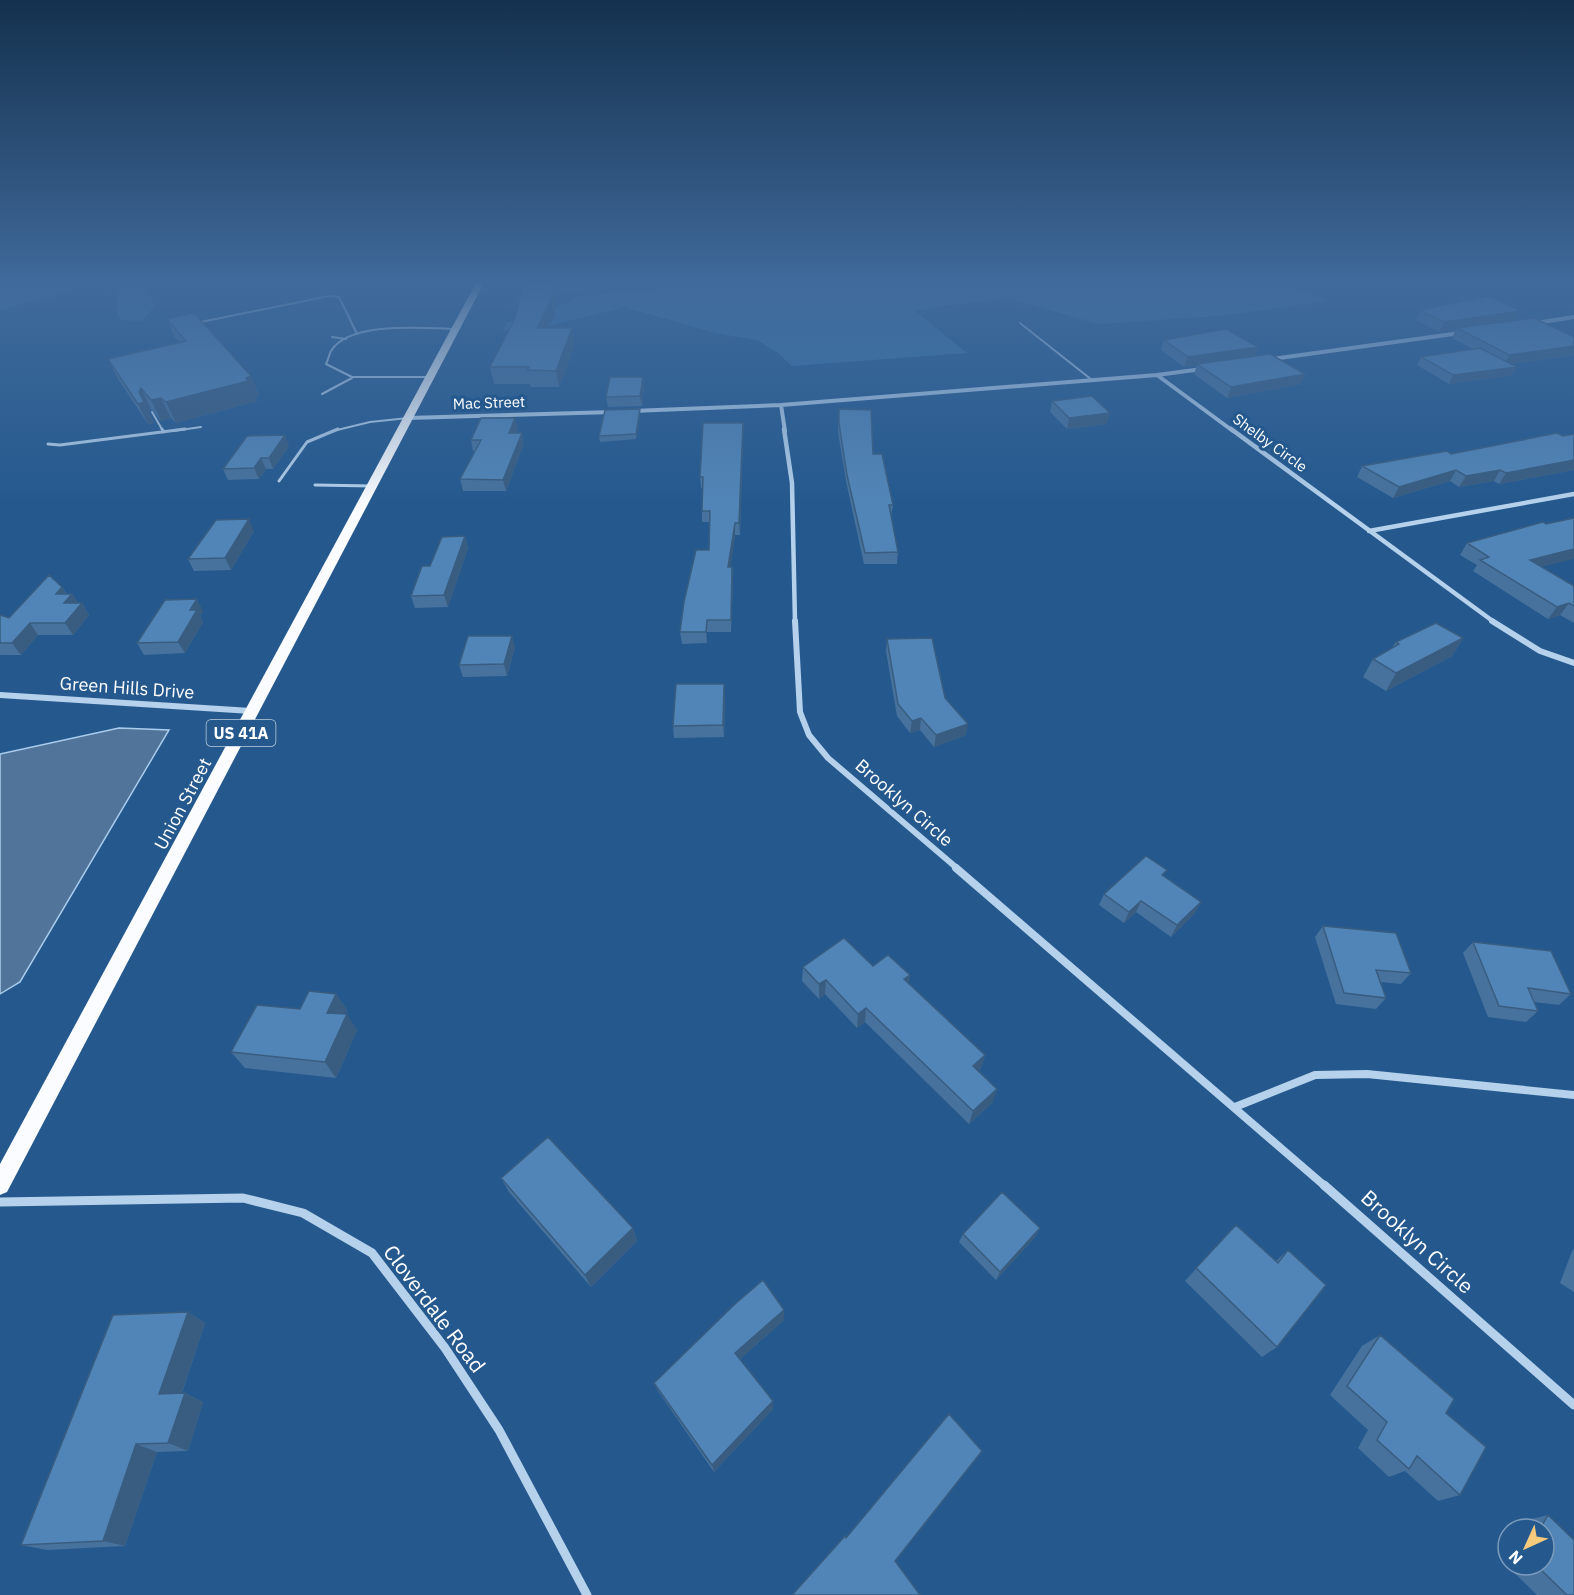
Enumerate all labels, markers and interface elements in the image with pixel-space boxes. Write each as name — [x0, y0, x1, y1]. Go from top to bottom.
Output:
street label: Mac Street — [452, 392, 526, 413]
street label: Shelby Circle — [1229, 409, 1311, 476]
street label: Green Hills Drive — [59, 671, 195, 704]
road number: US 41A — [206, 720, 276, 746]
street label: Union Street — [149, 754, 216, 854]
street label: Brooklyn Circle — [851, 754, 958, 851]
street label: Brooklyn Circle — [1355, 1183, 1480, 1299]
street label: Cloverdale Road — [377, 1239, 492, 1378]
north arrow — [1496, 1517, 1556, 1577]
text: N — [1504, 1546, 1527, 1569]

